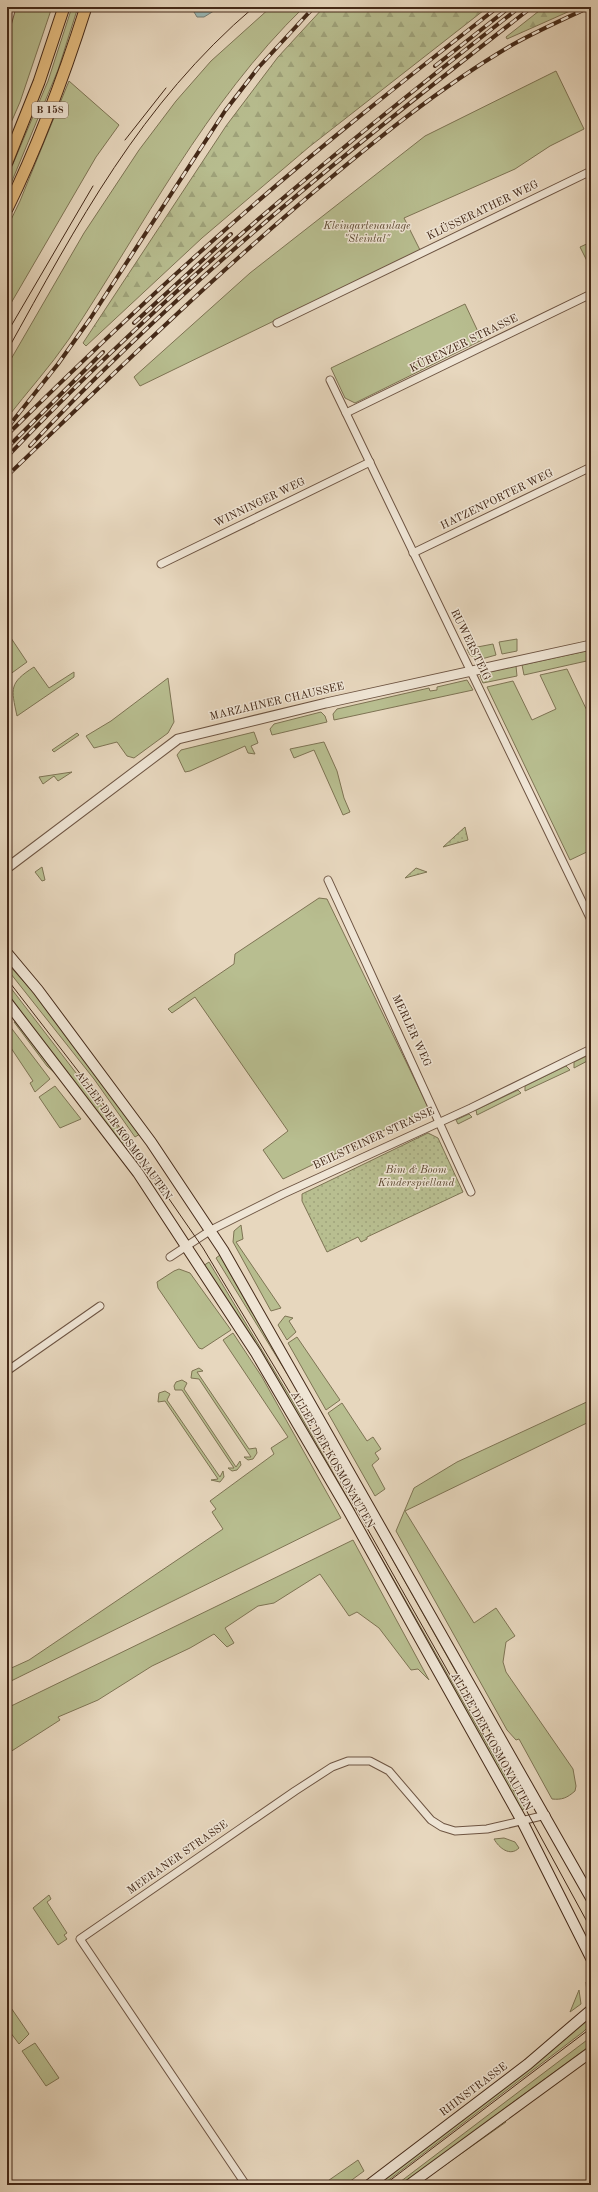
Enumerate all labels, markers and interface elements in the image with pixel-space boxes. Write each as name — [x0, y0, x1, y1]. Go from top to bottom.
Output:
road number: B 158 — [32, 102, 68, 118]
street label: KLÜSSERATHER WEG — [425, 177, 541, 243]
park label: Kleingartenanlage "Steintal" — [322, 221, 411, 245]
street label: KÜRENZER STRASSE — [407, 311, 520, 375]
street label: HATZENPORTER WEG — [439, 468, 555, 532]
street label: WINNINGER WEG — [213, 476, 307, 530]
street label: RUWERSTEIG — [448, 608, 492, 682]
street label: MARZAHNER CHAUSSEE — [209, 681, 345, 723]
street label: MERLER WEG — [390, 993, 432, 1069]
street label: ALLEE DER KOSMONAUTEN — [73, 1070, 174, 1203]
street label: BEILSTEINER STRASSE — [312, 1106, 436, 1172]
park label: Bim & Boom Kinderspielland — [377, 1165, 454, 1189]
street label: ALLEE DER KOSMONAUTEN — [288, 1390, 376, 1531]
street label: ALLEE DER KOSMONAUTEN — [448, 1671, 534, 1813]
street label: MEERANER STRASSE — [126, 1819, 230, 1897]
street label: RHINSTRASSE — [438, 2061, 510, 2119]

